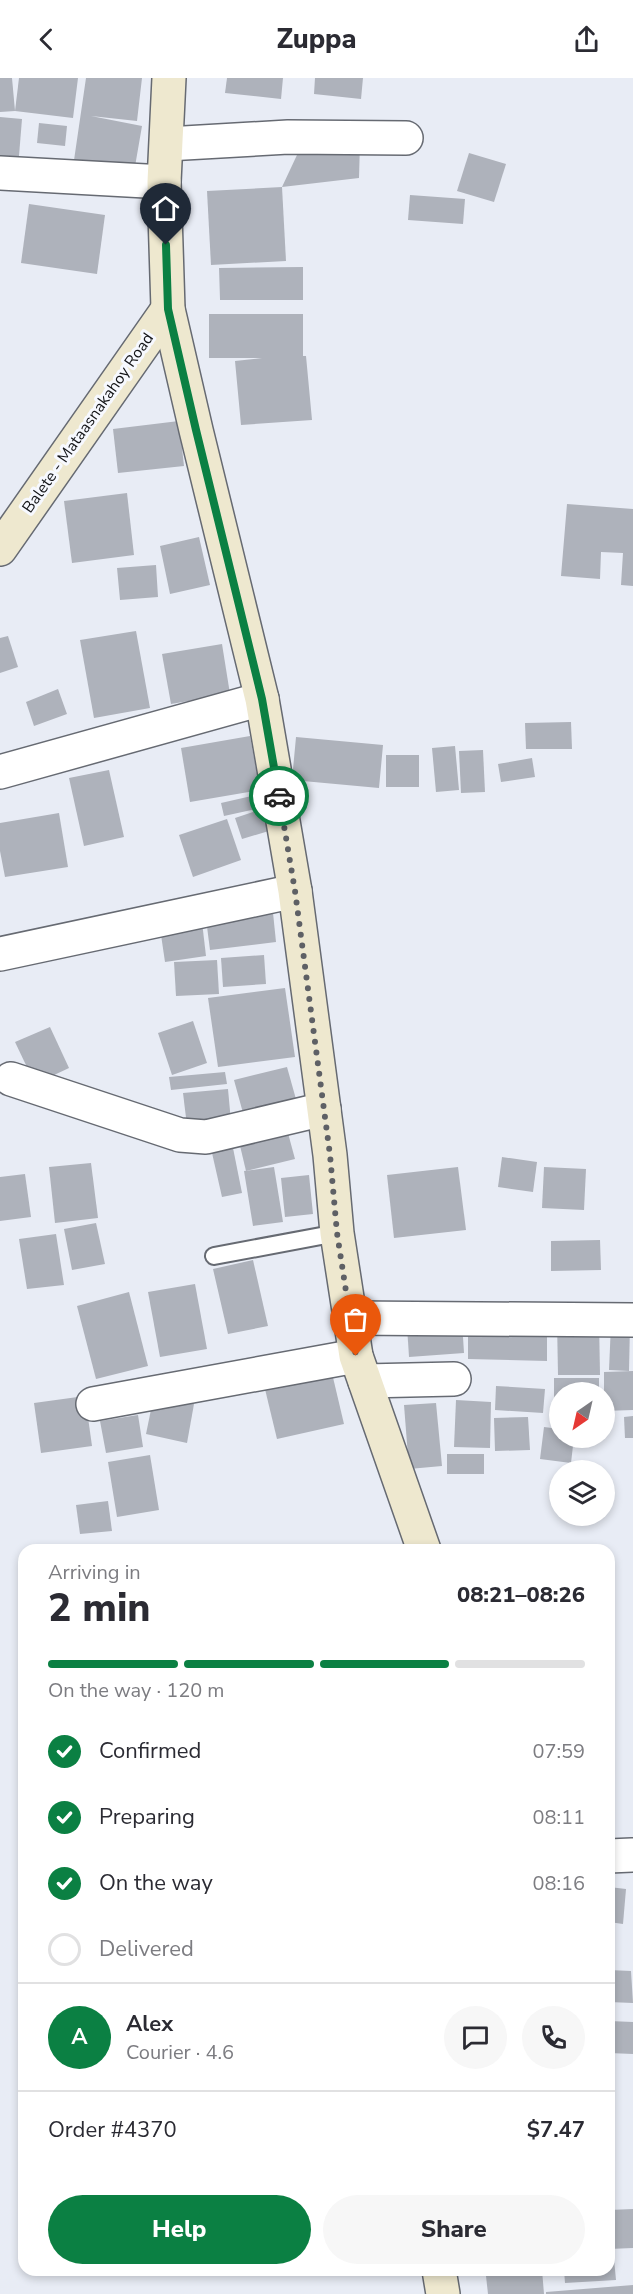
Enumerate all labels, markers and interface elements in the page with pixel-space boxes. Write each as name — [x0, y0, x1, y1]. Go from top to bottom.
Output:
text: Zuppa — [276, 21, 357, 58]
icon: back — [30, 23, 63, 56]
icon: share — [570, 23, 603, 56]
pin — [140, 183, 191, 245]
icon: home — [149, 192, 182, 225]
street label: Balete - Mataasnakahoy Road — [17, 329, 159, 517]
courier — [249, 766, 309, 826]
icon: car — [263, 780, 296, 813]
pin — [330, 1294, 381, 1356]
icon: bag — [339, 1303, 372, 1336]
north arrow — [549, 1382, 615, 1448]
map controls — [549, 1382, 615, 1526]
button: layers — [549, 1460, 615, 1526]
text: Arriving in — [48, 1559, 141, 1586]
text: 08:21–08:26 — [457, 1580, 585, 1610]
text: 2 min — [48, 1582, 151, 1635]
text: On the way · 120 m — [48, 1677, 224, 1704]
icon: check — [48, 1735, 81, 1768]
text: Confirmed — [99, 1736, 201, 1766]
text: 07:59 — [532, 1738, 585, 1765]
icon: check — [48, 1801, 81, 1834]
text: Preparing — [99, 1802, 195, 1832]
text: 08:11 — [532, 1804, 585, 1831]
icon: check — [48, 1867, 81, 1900]
text: On the way — [99, 1868, 213, 1898]
text: 08:16 — [532, 1870, 585, 1897]
text: Delivered — [99, 1934, 194, 1964]
button: chat — [444, 2006, 507, 2069]
button: phone — [522, 2006, 585, 2069]
text: Alex — [126, 2009, 173, 2039]
text: A — [71, 2022, 88, 2052]
text: Courier · 4.6 — [126, 2039, 234, 2066]
text: Order #4370 — [48, 2115, 177, 2145]
text: $7.47 — [527, 2115, 585, 2145]
button: Help — [48, 2195, 311, 2264]
button: Share — [323, 2195, 585, 2264]

